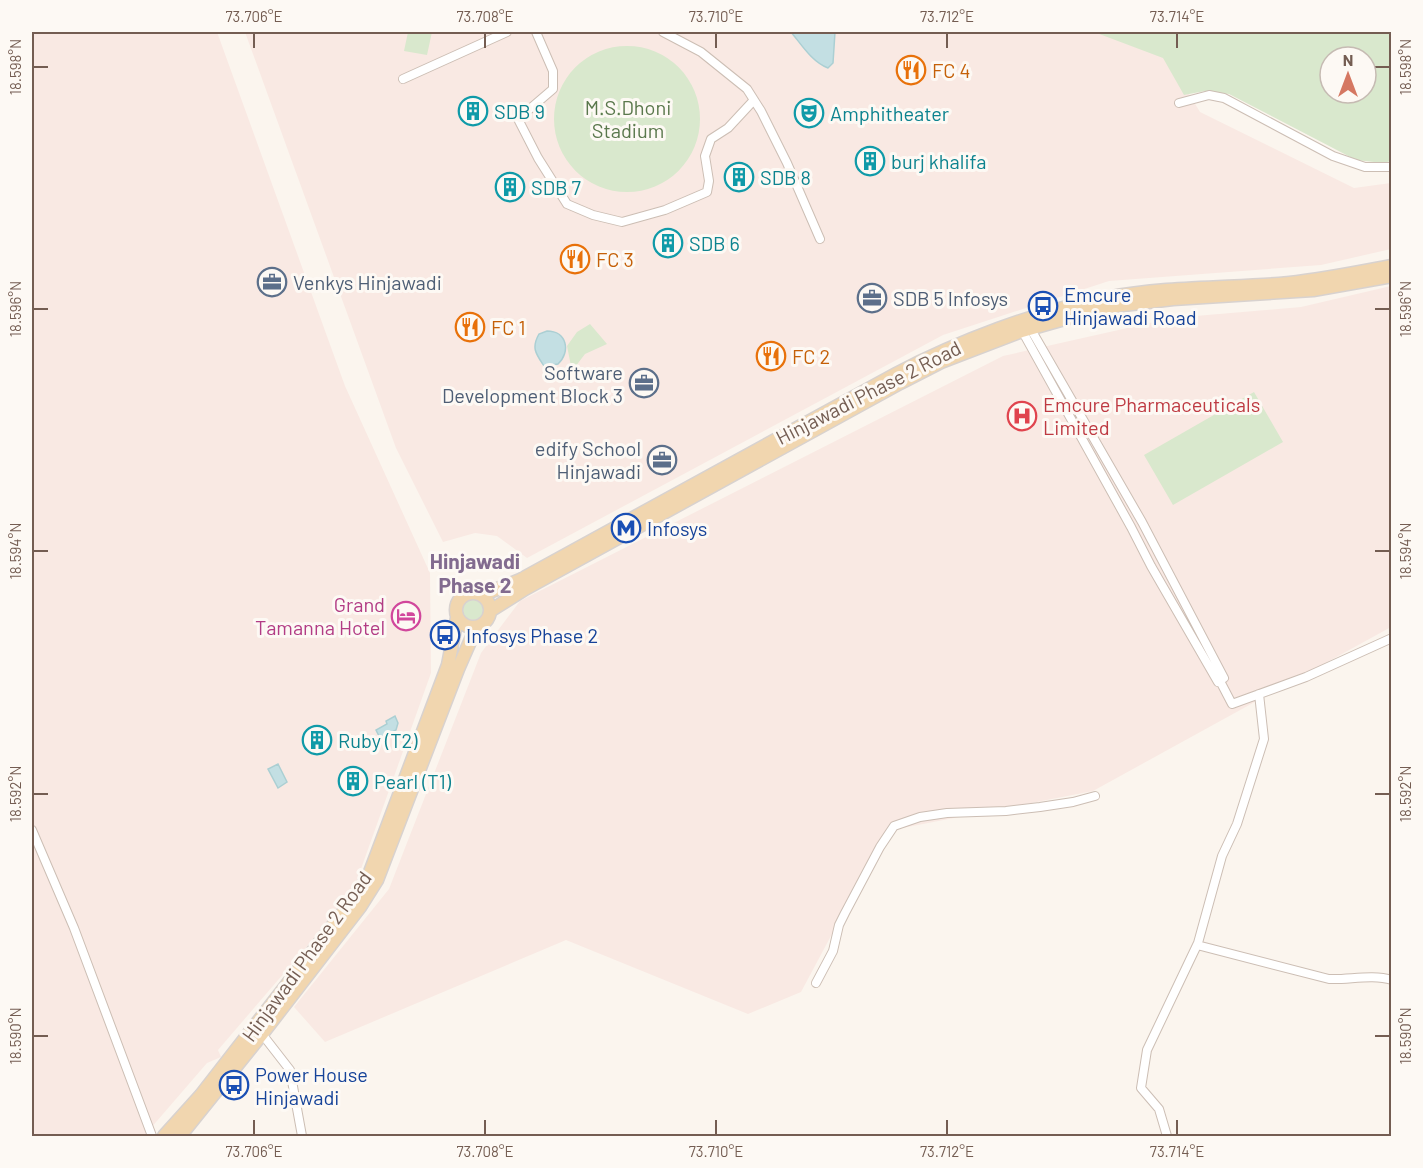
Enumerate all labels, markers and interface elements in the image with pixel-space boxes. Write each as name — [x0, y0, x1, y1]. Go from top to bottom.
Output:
text: 73.706°E — [225, 7, 283, 25]
text: 73.708°E — [456, 7, 514, 25]
text: 73.710°E — [689, 7, 743, 25]
text: 73.712°E — [920, 7, 974, 25]
text: 73.714°E — [1150, 7, 1204, 25]
text: 18.598°N — [6, 39, 24, 95]
text: 18.598°N — [1396, 39, 1414, 95]
north arrow — [1318, 45, 1378, 105]
text: N — [1343, 50, 1353, 69]
restaurant icon: FC 4 — [895, 54, 927, 86]
place label: FC 4 — [932, 58, 970, 82]
building icon: SDB 9 — [457, 95, 489, 127]
park label: M.S.Dhoni Stadium — [585, 95, 671, 142]
theatre icon: Amphitheater — [793, 97, 825, 129]
place label: SDB 9 — [494, 99, 545, 123]
place label: Amphitheater — [830, 101, 949, 125]
building icon: burj khalifa — [854, 145, 886, 177]
place label: burj khalifa — [891, 149, 987, 173]
building icon: SDB 8 — [723, 161, 755, 193]
place label: SDB 8 — [760, 165, 811, 189]
building icon: SDB 7 — [494, 171, 526, 203]
place label: SDB 7 — [531, 175, 582, 199]
building icon: SDB 6 — [652, 227, 684, 259]
place label: SDB 6 — [689, 231, 740, 255]
restaurant icon: FC 3 — [559, 243, 591, 275]
place label: FC 3 — [596, 247, 634, 271]
office icon: Venkys Hinjawadi — [256, 266, 288, 298]
place label: Venkys Hinjawadi — [293, 270, 442, 294]
text: 18.596°N — [6, 281, 24, 337]
text: 18.596°N — [1396, 281, 1414, 337]
office icon: SDB 5 Infosys — [856, 282, 888, 314]
place label: Emcure Hinjawadi Road — [1064, 282, 1197, 329]
place label: SDB 5 Infosys — [893, 286, 1008, 310]
bus stop icon: Emcure Hinjawadi Road — [1027, 290, 1059, 322]
restaurant icon: FC 1 — [454, 311, 486, 343]
place label: FC 1 — [491, 315, 525, 339]
street label: Hinjawadi Phase 2 Road — [771, 335, 965, 449]
restaurant icon: FC 2 — [755, 340, 787, 372]
place label: FC 2 — [792, 344, 830, 368]
place label: Software Development Block 3 — [442, 360, 623, 407]
office icon: Software Development Block 3 — [628, 367, 660, 399]
place label: Emcure Pharmaceuticals Limited — [1043, 392, 1260, 439]
hospital icon: Emcure Pharmaceuticals Limited — [1006, 400, 1038, 432]
place label: edify School Hinjawadi — [535, 436, 641, 483]
office icon: edify School Hinjawadi — [646, 444, 678, 476]
metro station icon: Infosys — [610, 512, 642, 544]
place label: Infosys — [647, 516, 707, 540]
text: 18.594°N — [6, 523, 24, 579]
text: 18.594°N — [1396, 523, 1414, 579]
district label: Hinjawadi Phase 2 — [430, 548, 520, 597]
place label: Grand Tamanna Hotel — [255, 592, 385, 639]
hotel icon: Grand Tamanna Hotel — [390, 600, 422, 632]
bus stop icon: Infosys Phase 2 — [429, 619, 461, 651]
place label: Infosys Phase 2 — [466, 623, 598, 647]
building icon: Ruby (T2) — [301, 724, 333, 756]
place label: Ruby (T2) — [338, 728, 418, 752]
building icon: Pearl (T1) — [337, 765, 369, 797]
text: 18.592°N — [6, 766, 24, 822]
text: 18.592°N — [1396, 766, 1414, 822]
place label: Pearl (T1) — [374, 769, 452, 793]
street label: Hinjawadi Phase 2 Road — [236, 866, 376, 1046]
text: 18.590°N — [6, 1007, 24, 1065]
text: 18.590°N — [1396, 1007, 1414, 1065]
place label: Power House Hinjawadi — [255, 1062, 368, 1109]
bus stop icon: Power House Hinjawadi — [218, 1069, 250, 1101]
text: 73.706°E — [225, 1142, 283, 1160]
text: 73.708°E — [456, 1142, 514, 1160]
text: 73.710°E — [689, 1142, 743, 1160]
text: 73.712°E — [920, 1142, 974, 1160]
text: 73.714°E — [1150, 1142, 1204, 1160]

